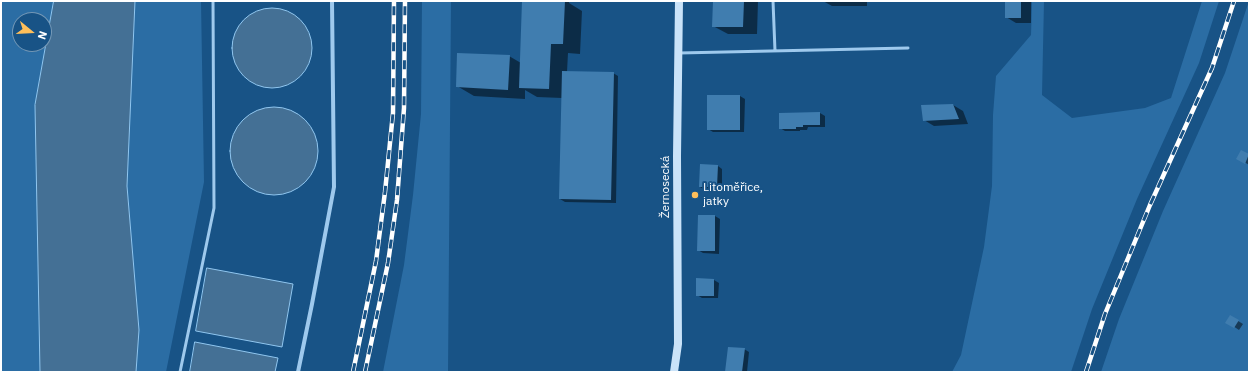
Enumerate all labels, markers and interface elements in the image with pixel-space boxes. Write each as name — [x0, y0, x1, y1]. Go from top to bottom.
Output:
north arrow — [12, 12, 52, 52]
text: N — [35, 29, 50, 41]
street label: Žernosecká — [659, 156, 673, 218]
place label: Litoměřice, jatky — [703, 181, 763, 209]
marker: Litoměřice, jatky — [690, 190, 700, 200]

